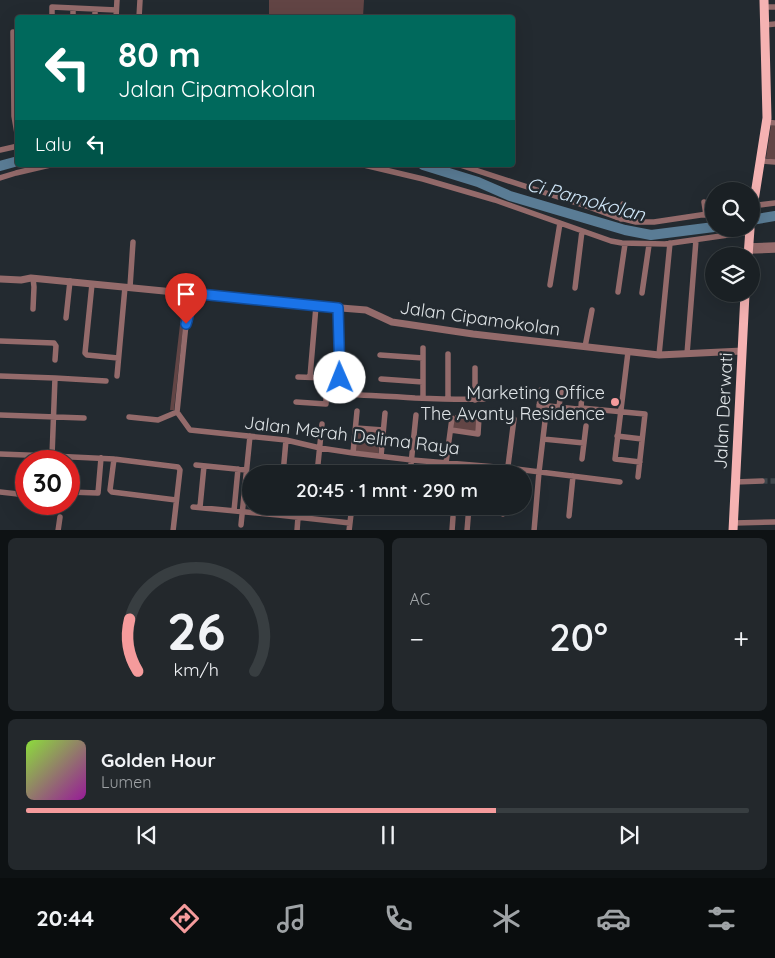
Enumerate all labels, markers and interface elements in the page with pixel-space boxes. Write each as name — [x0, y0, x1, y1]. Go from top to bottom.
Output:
text: 80 m — [118, 32, 201, 76]
icon: left — [35, 35, 100, 100]
text: Jalan Cipamokolan — [118, 75, 316, 103]
icon: left — [82, 130, 110, 158]
text: Lalu — [35, 132, 72, 156]
water label: Ci Pamokolan — [524, 172, 649, 227]
map controls — [705, 182, 760, 302]
button: search — [705, 182, 760, 237]
button: layers — [705, 247, 760, 302]
pin — [165, 273, 207, 324]
icon: arrive — [172, 280, 200, 308]
street label: Jalan Cipamokolan — [398, 295, 562, 341]
position arrow — [313, 351, 365, 403]
street label: Jalan Derwati — [708, 352, 738, 470]
place label: Marketing Office The Avanty Residence — [420, 381, 605, 425]
marker: Marketing Office The Avanty Residence — [609, 396, 621, 408]
street label: Jalan Merah Delima Raya — [243, 410, 461, 460]
speed limit sign: 30 — [15, 450, 80, 515]
text: 20:45 · 1 mnt · 290 m — [296, 478, 478, 502]
text: AC — [410, 589, 430, 609]
text: 26 — [167, 598, 225, 663]
text: 20° — [549, 613, 608, 661]
text: − — [410, 621, 424, 656]
text: + — [733, 621, 749, 656]
text: km/h — [173, 658, 218, 680]
text: Golden Hour — [101, 748, 216, 772]
text: Lumen — [101, 772, 152, 792]
icon: previous — [133, 821, 161, 849]
icon: pause — [374, 821, 402, 849]
icon: next — [615, 821, 643, 849]
icon: directions — [167, 901, 202, 936]
icon: music — [274, 901, 309, 936]
icon: phone — [381, 901, 416, 936]
icon: climate — [489, 901, 524, 936]
icon: car — [596, 901, 631, 936]
icon: filters — [704, 901, 739, 936]
text: 20:44 — [36, 904, 94, 932]

